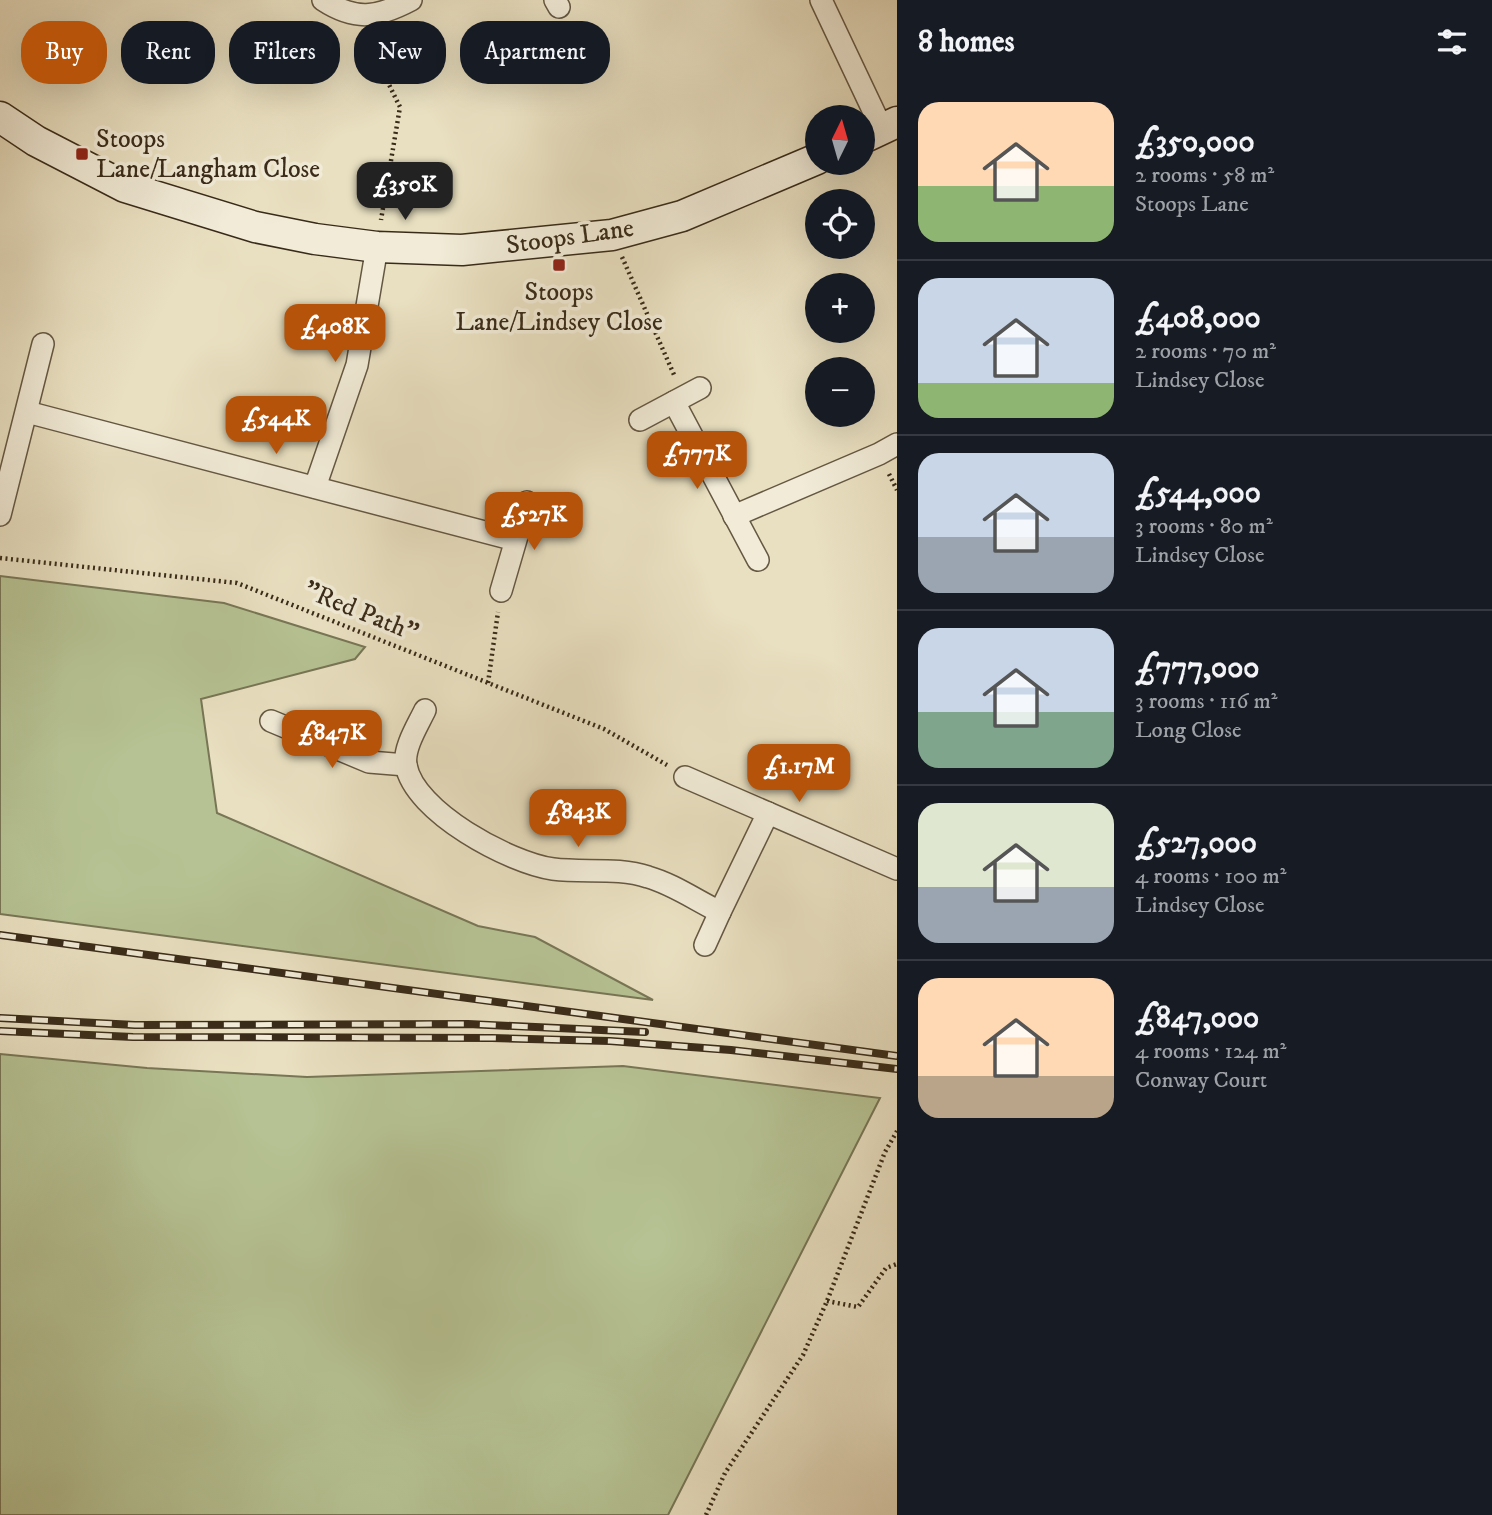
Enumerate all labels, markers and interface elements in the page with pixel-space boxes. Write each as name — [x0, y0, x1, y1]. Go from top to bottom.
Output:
chip: Buy — [21, 21, 107, 84]
chip: Rent — [121, 21, 215, 84]
chip: Filters — [229, 21, 340, 84]
chip: New — [354, 21, 446, 84]
chip: Apartment — [460, 21, 610, 84]
icon: filters — [1433, 23, 1471, 61]
text: 8 homes — [918, 24, 1015, 61]
north arrow — [805, 105, 875, 175]
map controls — [805, 105, 875, 427]
place label: Stoops Lane/Langham Close — [96, 123, 320, 186]
text: £350,000 — [1135, 124, 1255, 161]
icon: home — [974, 130, 1058, 214]
marker: Stoops Lane/Langham Close — [74, 146, 90, 162]
text: 2 rooms · 58 m² — [1135, 161, 1274, 190]
pin: £350K — [356, 162, 454, 222]
text: £350K — [373, 170, 437, 199]
button: locate — [805, 189, 875, 259]
text: Stoops Lane — [1135, 190, 1249, 219]
street label: Stoops Lane — [504, 212, 636, 262]
marker: Stoops Lane/Lindsey Close — [551, 257, 567, 273]
button: + — [805, 273, 875, 343]
place label: Stoops Lane/Lindsey Close — [455, 276, 663, 339]
text: £408,000 — [1135, 300, 1261, 337]
pin: £408K — [286, 304, 384, 364]
icon: home — [974, 306, 1058, 390]
text: £408K — [300, 312, 370, 341]
text: 2 rooms · 70 m² — [1135, 337, 1276, 366]
button: − — [805, 357, 875, 427]
text: Lindsey Close — [1135, 366, 1265, 395]
pin: £544K — [227, 396, 325, 456]
text: £544K — [242, 404, 310, 433]
pin: £777K — [648, 432, 746, 491]
text: £777K — [663, 439, 731, 468]
text: £544,000 — [1135, 475, 1261, 512]
icon: home — [974, 481, 1058, 565]
pin: £527K — [485, 492, 583, 552]
text: £527K — [501, 500, 567, 529]
text: 3 rooms · 80 m² — [1135, 512, 1273, 541]
text: Lindsey Close — [1135, 541, 1265, 570]
street label: "Red Path" — [299, 574, 423, 650]
text: £777,000 — [1135, 650, 1260, 687]
icon: home — [974, 656, 1058, 740]
text: 3 rooms · 116 m² — [1135, 687, 1278, 716]
pin: £847K — [283, 710, 381, 770]
text: Long Close — [1135, 716, 1241, 745]
text: £847K — [298, 718, 366, 747]
pin: £1.17M — [742, 744, 856, 804]
text: £1.17M — [763, 752, 835, 781]
pin: £843K — [529, 790, 627, 849]
text: £843K — [545, 797, 611, 826]
text: £527,000 — [1135, 825, 1257, 862]
icon: home — [974, 831, 1058, 915]
text: 4 rooms · 100 m² — [1135, 862, 1287, 891]
text: Lindsey Close — [1135, 891, 1265, 920]
text: £847,000 — [1135, 1000, 1259, 1037]
icon: home — [974, 1006, 1058, 1090]
text: 4 rooms · 124 m² — [1135, 1037, 1286, 1066]
text: Conway Court — [1135, 1066, 1267, 1095]

